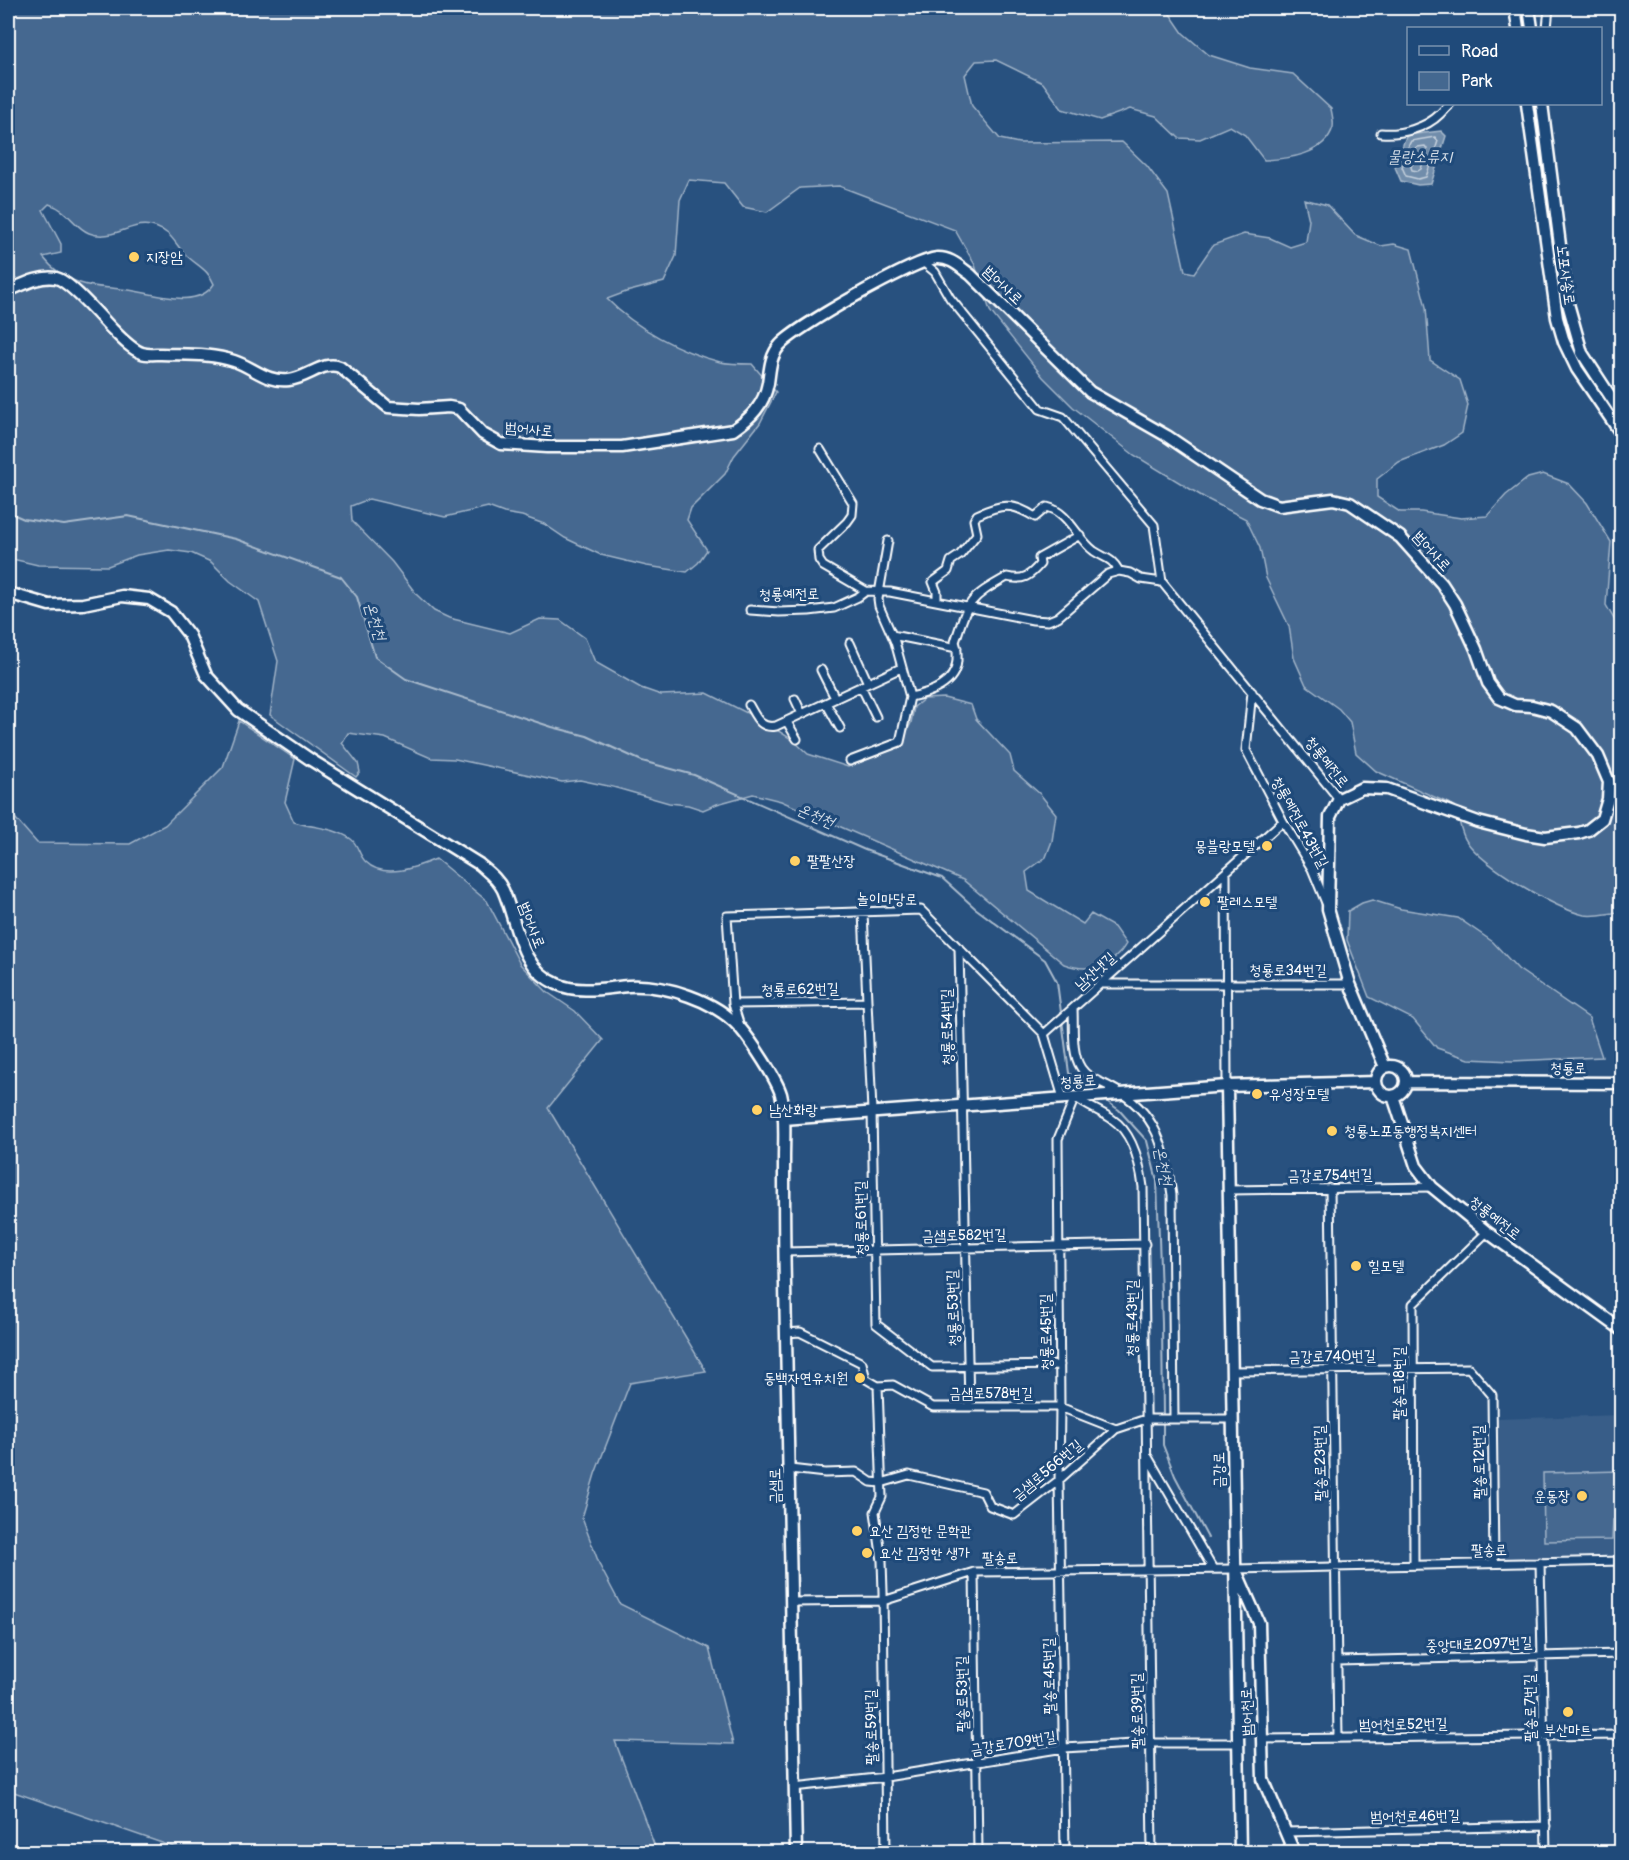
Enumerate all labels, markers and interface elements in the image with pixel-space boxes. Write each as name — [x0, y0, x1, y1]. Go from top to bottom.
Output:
legend — [1407, 27, 1602, 105]
text: Road — [1461, 40, 1498, 63]
text: Park — [1461, 70, 1493, 93]
water label: 물랑소류지 — [1388, 147, 1454, 167]
street label: 노포사송로 — [1552, 244, 1579, 306]
place label: 지장암 — [146, 248, 183, 267]
marker: 지장암 — [127, 250, 141, 264]
street label: 범어사로 — [979, 262, 1027, 309]
street label: 범어사로 — [504, 418, 554, 441]
street label: 범어사로 — [1408, 527, 1455, 576]
street label: 청룡예전로 — [759, 584, 819, 605]
water label: 온천천 — [360, 600, 391, 645]
street label: 청룡예전로 — [1301, 733, 1353, 792]
street label: 청룡예전로43번길 — [1267, 773, 1332, 871]
water label: 온천천 — [794, 799, 839, 834]
place label: 몽블랑모텔 — [1195, 837, 1255, 856]
marker: 몽블랑모텔 — [1260, 839, 1274, 853]
place label: 팔팔산장 — [807, 852, 855, 871]
marker: 팔팔산장 — [788, 854, 802, 868]
street label: 놀이마당로 — [857, 889, 917, 910]
place label: 팔레스모텔 — [1217, 893, 1277, 912]
marker: 팔레스모텔 — [1198, 895, 1212, 909]
street label: 범어사로 — [514, 899, 549, 951]
street label: 남산냇길 — [1071, 948, 1120, 995]
street label: 청룡로34번길 — [1249, 961, 1327, 980]
street label: 청룡로62번길 — [761, 979, 839, 1000]
street label: 청룡로54번길 — [937, 988, 958, 1066]
street label: 청룡로 — [1550, 1059, 1586, 1078]
street label: 청룡로 — [1059, 1071, 1097, 1092]
place label: 유성장모텔 — [1269, 1085, 1329, 1104]
marker: 유성장모텔 — [1250, 1087, 1264, 1101]
place label: 남산화랑 — [769, 1101, 818, 1120]
marker: 남산화랑 — [750, 1103, 764, 1117]
place label: 청룡노포동행정복지센터 — [1344, 1122, 1477, 1141]
marker: 청룡노포동행정복지센터 — [1325, 1124, 1339, 1138]
water label: 온천천 — [1150, 1145, 1177, 1189]
street label: 금강로754번길 — [1287, 1165, 1373, 1186]
street label: 청룡로61번길 — [851, 1180, 872, 1256]
street label: 청룡예전로 — [1465, 1192, 1524, 1244]
street label: 금샘로582번길 — [922, 1225, 1006, 1246]
place label: 힐모텔 — [1368, 1257, 1404, 1276]
marker: 힐모텔 — [1349, 1259, 1363, 1273]
street label: 청룡로53번길 — [943, 1269, 964, 1347]
street label: 청룡로43번길 — [1123, 1279, 1142, 1357]
street label: 청룡로45번길 — [1036, 1293, 1057, 1371]
street label: 금강로740번길 — [1288, 1346, 1376, 1367]
street label: 팔송로18번길 — [1390, 1346, 1409, 1420]
place label: 동백자연유치원 — [764, 1369, 848, 1388]
marker: 동백자연유치원 — [853, 1371, 867, 1385]
street label: 금샘로578번길 — [949, 1384, 1033, 1403]
street label: 팔송로23번길 — [1310, 1424, 1331, 1501]
street label: 팔송로12번길 — [1469, 1425, 1490, 1499]
street label: 금샘로566번길 — [1008, 1435, 1086, 1505]
street label: 금강로 — [1210, 1452, 1229, 1488]
street label: 금샘로 — [766, 1468, 785, 1504]
place label: 운동장 — [1534, 1487, 1570, 1506]
marker: 운동장 — [1575, 1489, 1589, 1503]
place label: 요산 김정한 문학관 — [869, 1522, 972, 1541]
marker: 요산 김정한 문학관 — [850, 1524, 864, 1538]
street label: 팔송로 — [1471, 1541, 1507, 1560]
place label: 요산 김정한 생가 — [879, 1544, 970, 1563]
marker: 요산 김정한 생가 — [860, 1546, 874, 1560]
street label: 팔송로 — [982, 1549, 1018, 1568]
street label: 중앙대로2097번길 — [1425, 1633, 1533, 1656]
street label: 팔송로45번길 — [1039, 1637, 1060, 1715]
street label: 팔송로53번길 — [952, 1655, 973, 1733]
street label: 팔송로39번길 — [1127, 1673, 1148, 1749]
street label: 팔송로7번길 — [1520, 1674, 1541, 1742]
street label: 범어천로 — [1237, 1688, 1258, 1736]
street label: 팔송로59번길 — [861, 1689, 882, 1765]
marker: 부산마트 — [1561, 1705, 1575, 1719]
street label: 범어천로52번길 — [1358, 1714, 1448, 1735]
place label: 부산마트 — [1544, 1721, 1592, 1740]
street label: 금강로709번길 — [969, 1727, 1057, 1760]
street label: 범어천로46번길 — [1370, 1806, 1460, 1827]

